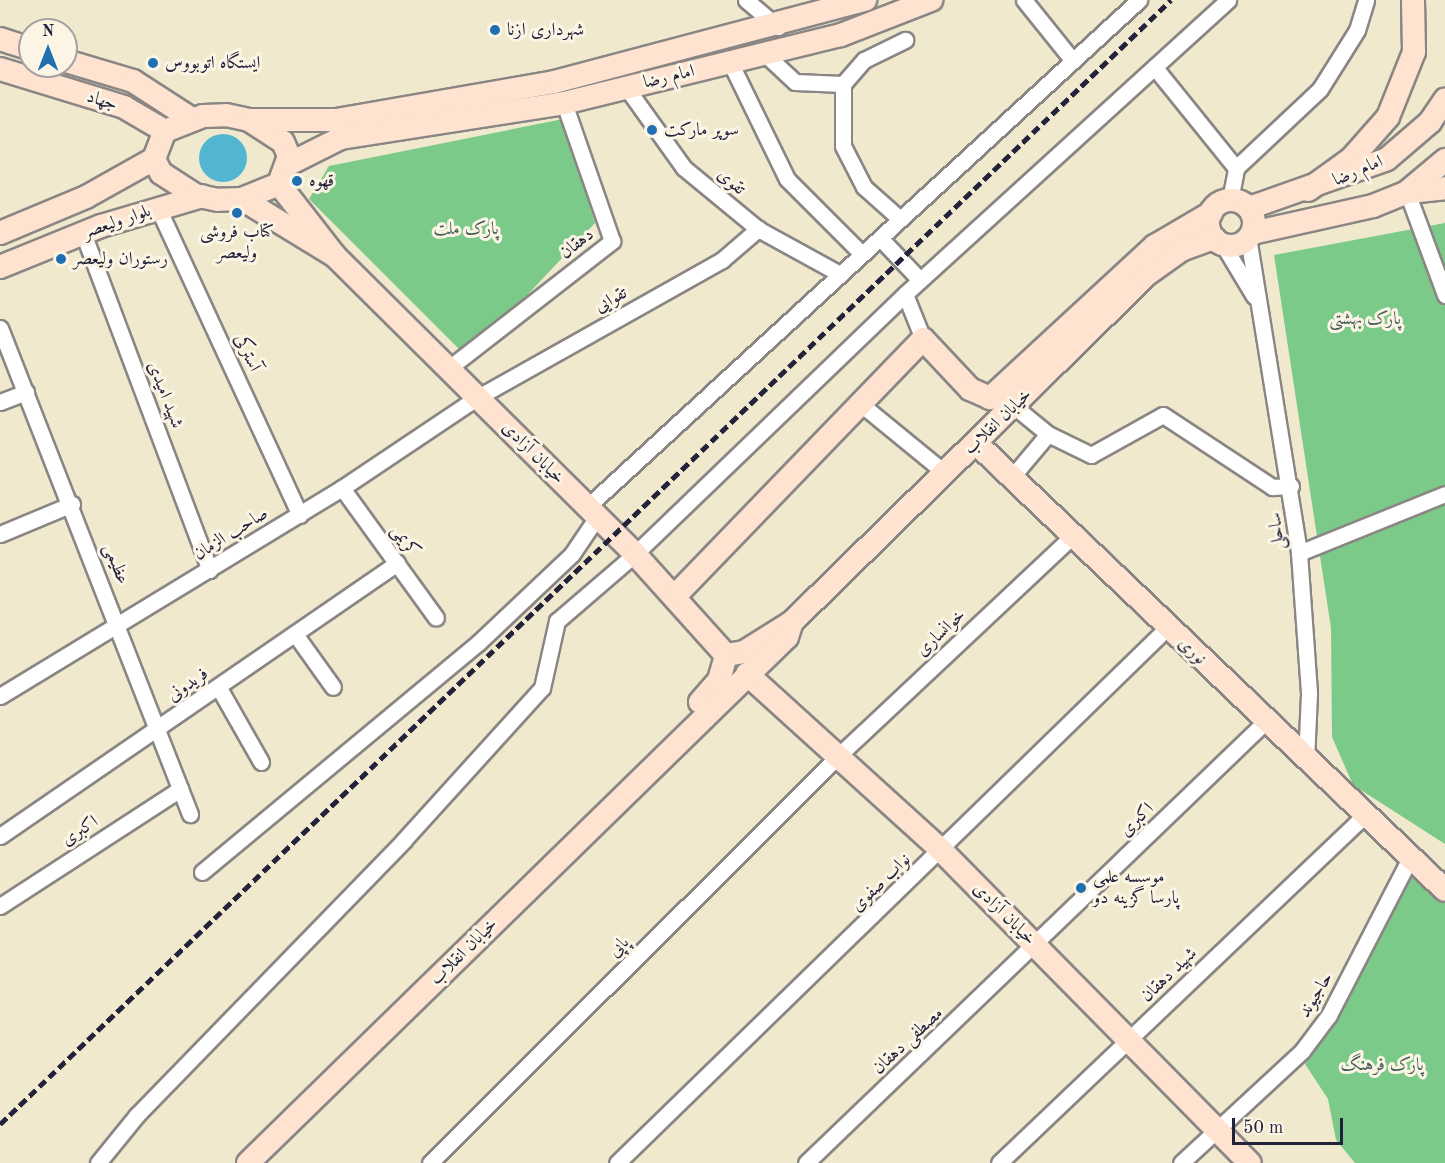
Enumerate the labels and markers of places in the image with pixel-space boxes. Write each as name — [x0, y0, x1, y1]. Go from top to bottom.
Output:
place label: شهرداری ازنا — [507, 19, 584, 41]
marker: شهرداری ازنا — [488, 23, 502, 37]
place label: ایستگاه اتوبووس — [165, 52, 260, 74]
marker: ایستگاه اتوبووس — [146, 56, 160, 70]
place label: سوپر مارکت — [664, 119, 739, 141]
marker: سوپر مارکت — [645, 123, 659, 137]
place label: قهوه — [309, 170, 334, 192]
marker: قهوه — [290, 174, 304, 188]
marker: کتاب فروشی ولیعصر — [230, 206, 244, 220]
place label: کتاب فروشی ولیعصر — [200, 222, 274, 264]
place label: رستوران ولیعصر — [73, 248, 168, 270]
marker: رستوران ولیعصر — [54, 252, 68, 266]
place label: موسسه علمی پارسا گزینه دو — [1093, 867, 1179, 910]
marker: موسسه علمی پارسا گزینه دو — [1074, 881, 1088, 895]

